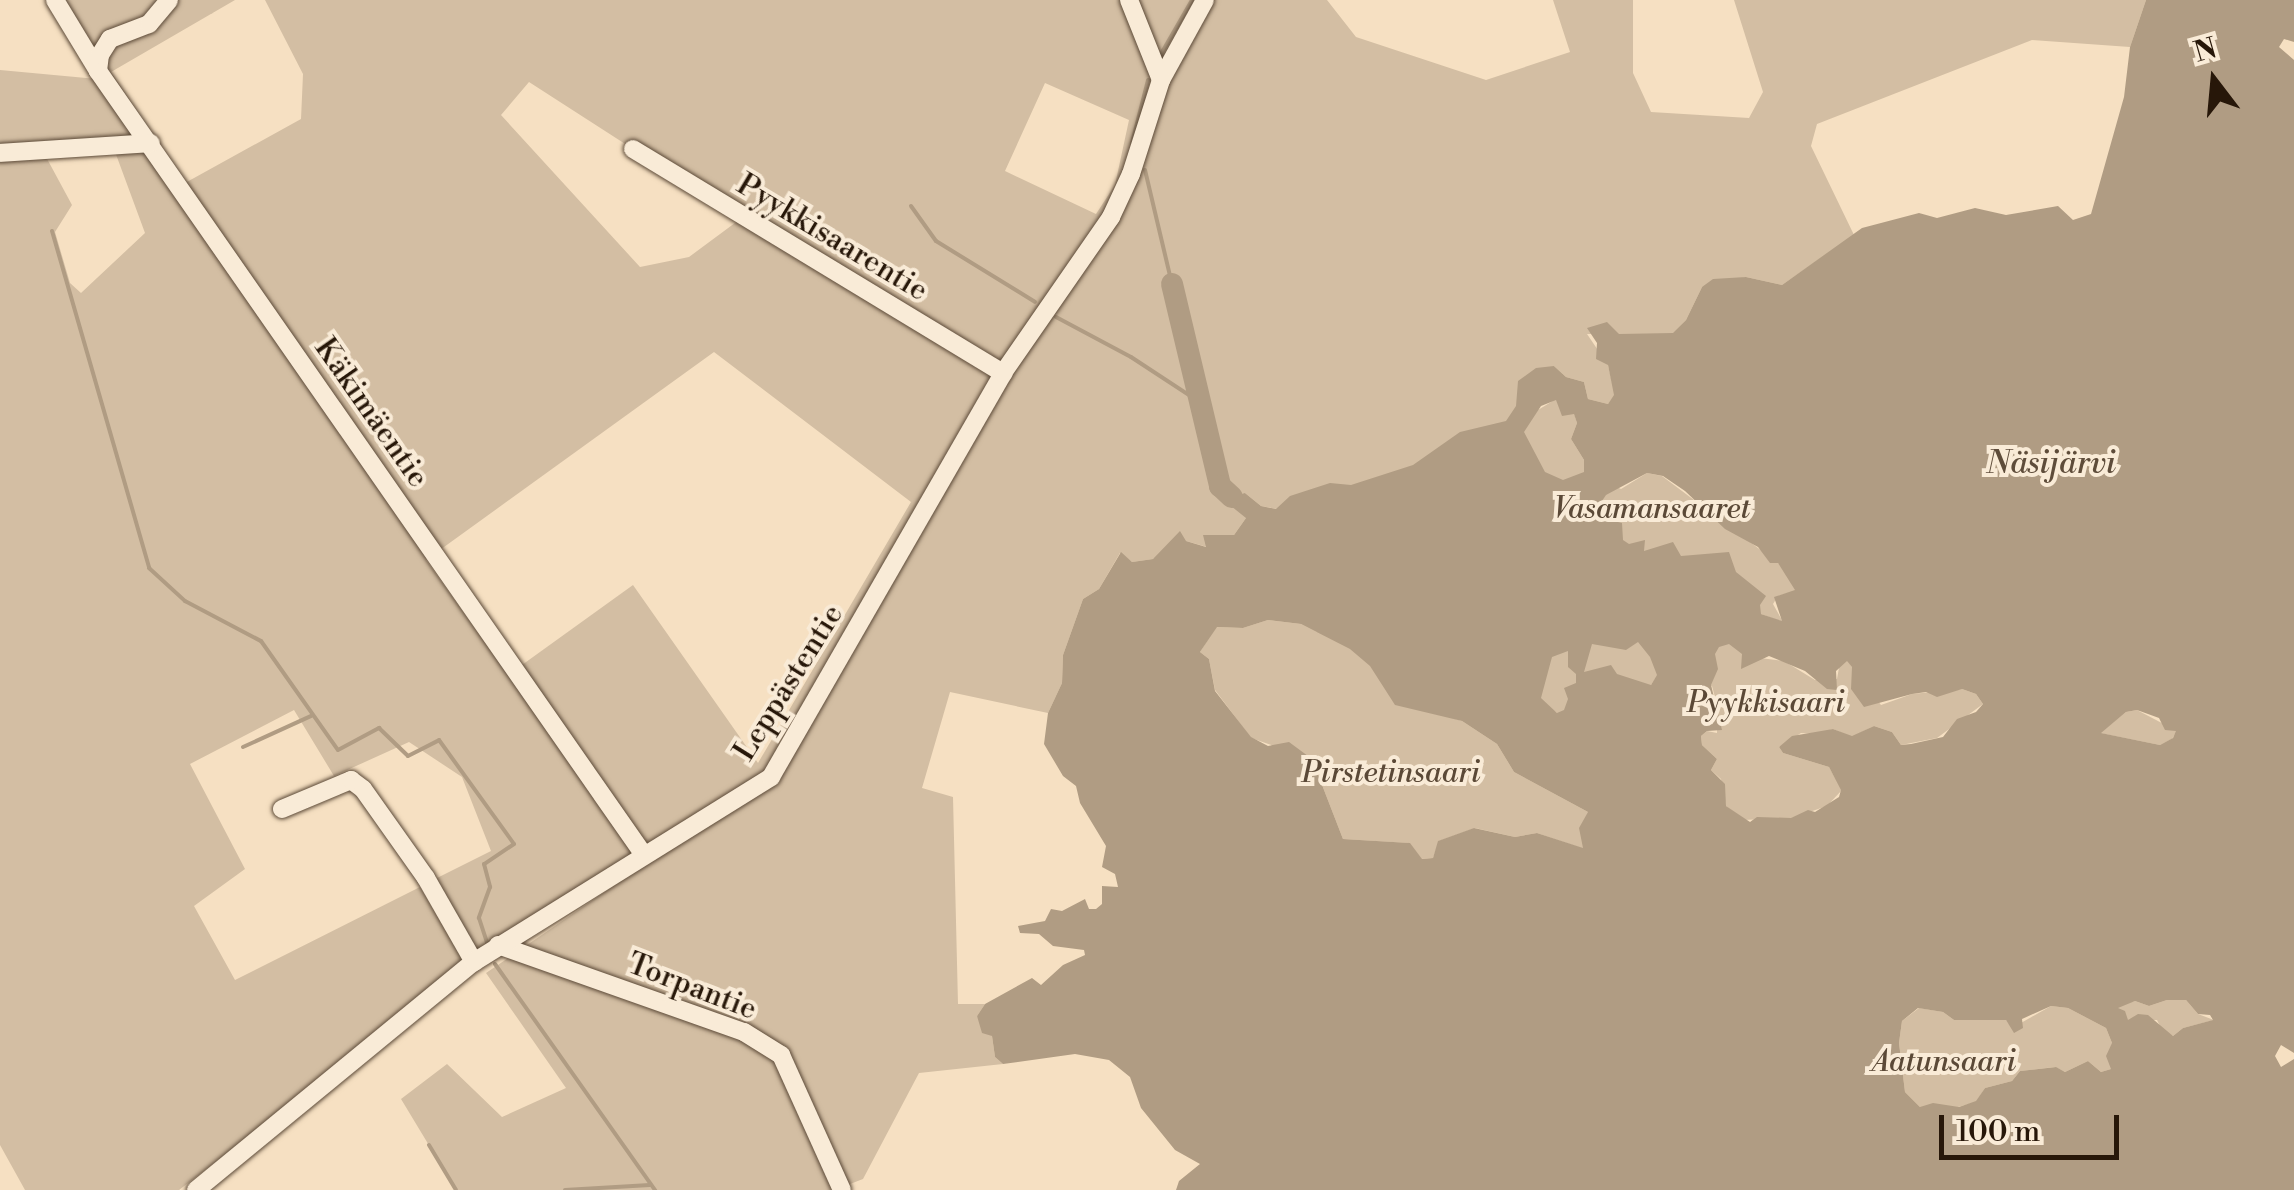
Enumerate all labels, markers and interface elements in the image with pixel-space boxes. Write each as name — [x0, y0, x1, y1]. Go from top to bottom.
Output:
north arrow — [2164, 30, 2264, 130]
text: N — [2190, 31, 2221, 71]
street label: Pyykkisaarentie — [730, 167, 934, 309]
street label: Käkimäentie — [306, 331, 436, 495]
water label: Näsijärvi — [1986, 444, 2116, 482]
park label: Vasamansaaret — [1554, 491, 1750, 527]
street label: Leppästentie — [727, 598, 851, 768]
park label: Pyykkisaari — [1687, 685, 1845, 721]
park label: Pirstetinsaari — [1302, 755, 1480, 791]
street label: Torpantie — [622, 946, 762, 1028]
park label: Aatunsaari — [1872, 1044, 2016, 1080]
scale bar — [1944, 1095, 2124, 1157]
text: 100 m — [1956, 1113, 2040, 1151]

